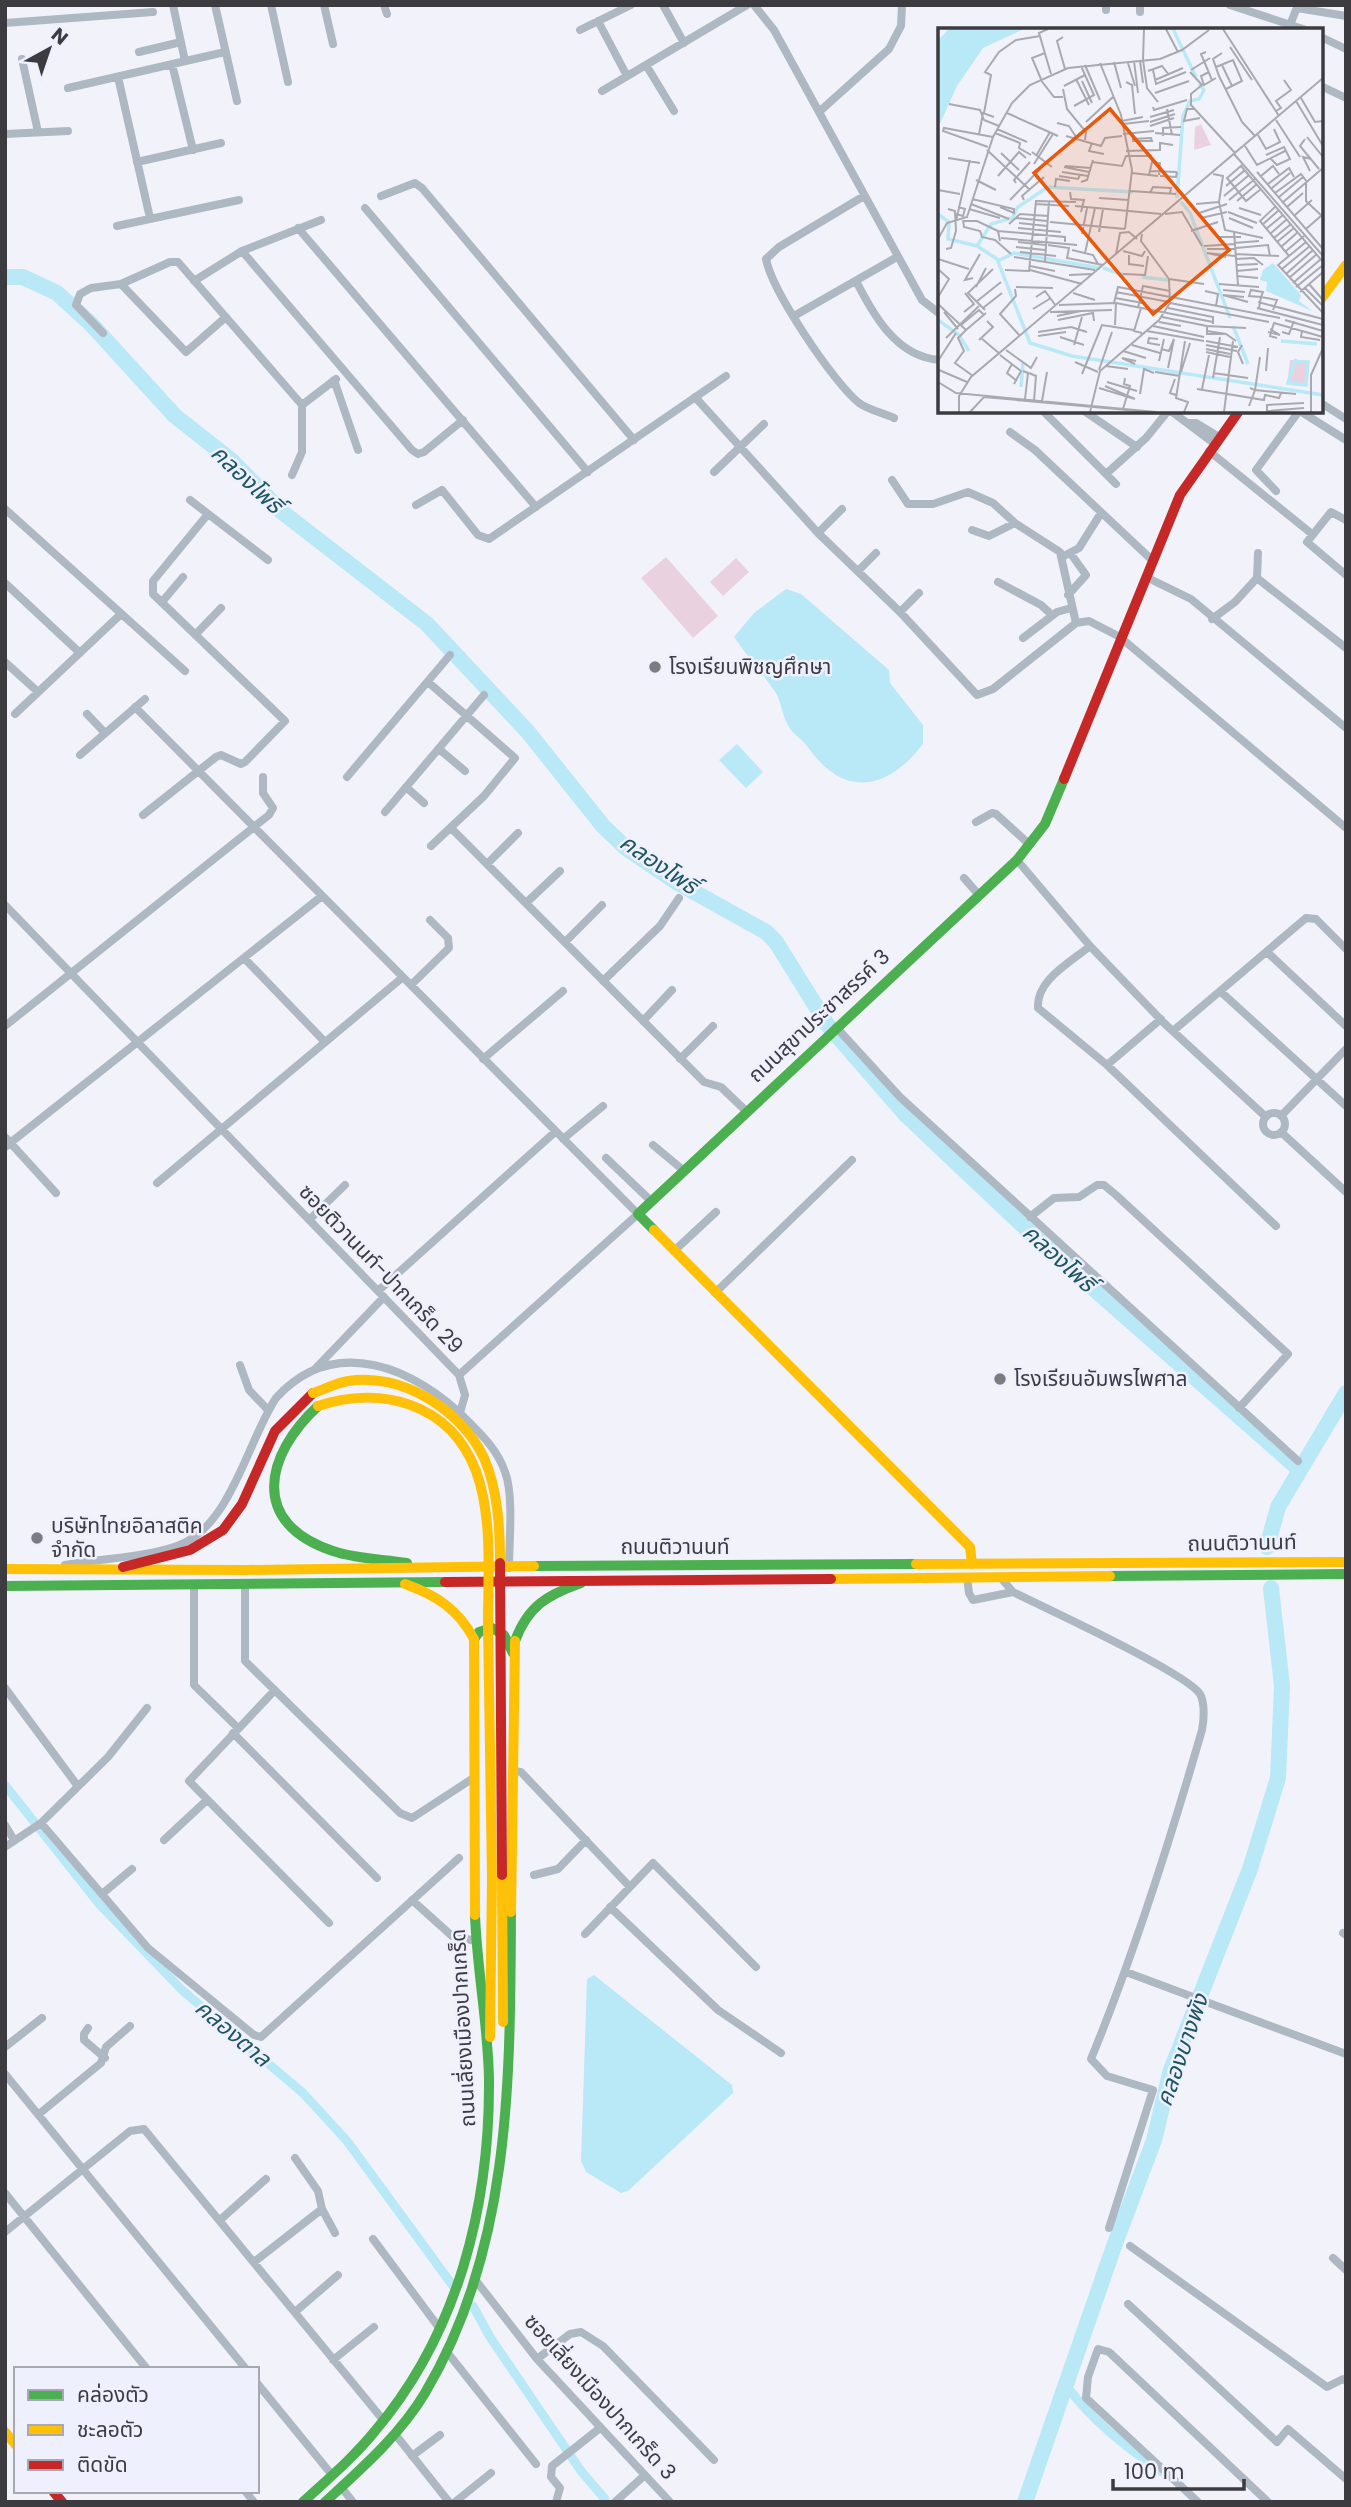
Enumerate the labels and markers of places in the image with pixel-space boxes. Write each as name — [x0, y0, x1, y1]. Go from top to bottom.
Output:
place label: โรงเรียนพิชญศึกษา — [669, 652, 831, 681]
marker: โรงเรียนพิชญศึกษา — [647, 659, 663, 675]
place label: โรงเรียนอัมพรไพศาล — [1014, 1364, 1187, 1393]
marker: โรงเรียนอัมพรไพศาล — [992, 1371, 1008, 1387]
place label: บริษัทไทยอิลาสติค จำกัด — [51, 1511, 203, 1564]
marker: บริษัทไทยอิลาสติค จำกัด — [29, 1530, 45, 1546]

